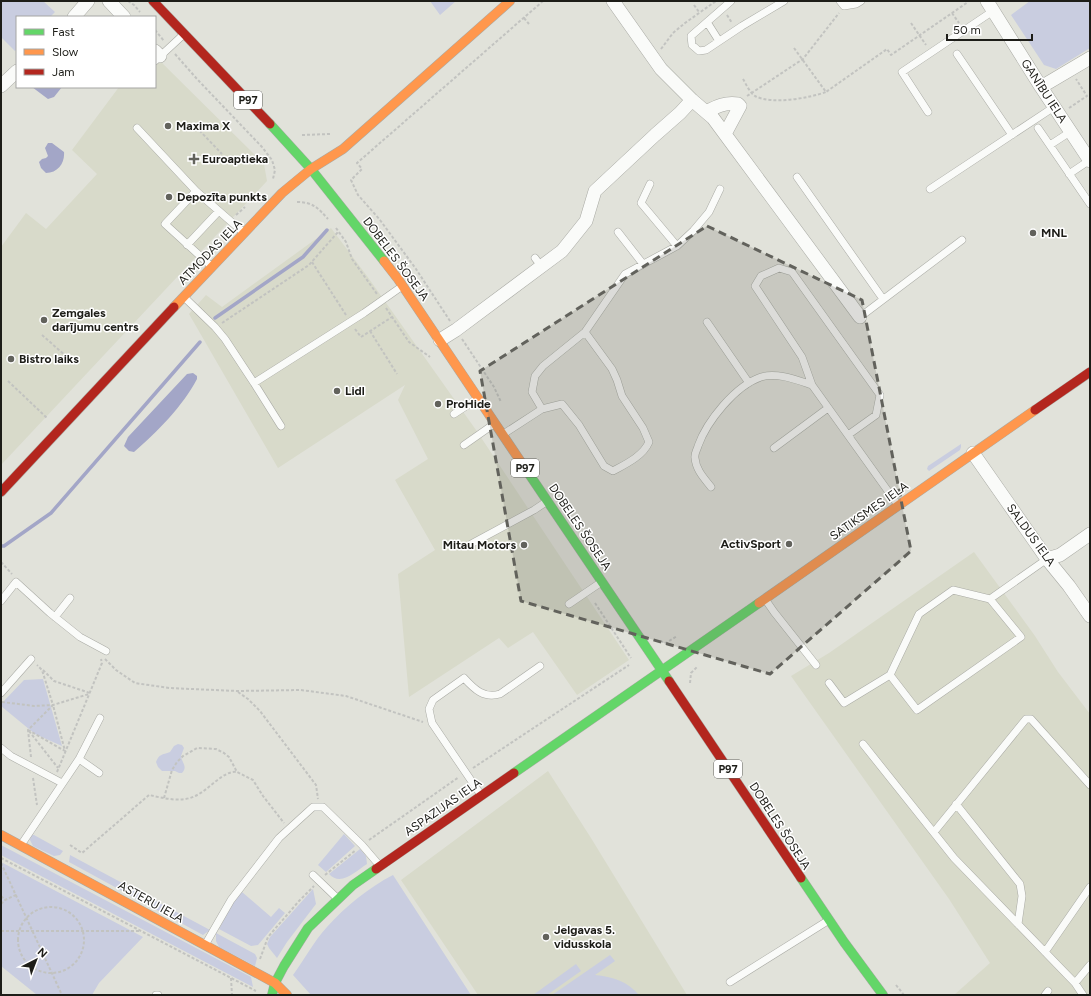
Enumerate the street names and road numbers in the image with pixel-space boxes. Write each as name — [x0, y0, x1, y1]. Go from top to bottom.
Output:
street label: GANĪBU IELA — [1018, 56, 1070, 126]
road number: P97 — [234, 91, 262, 109]
street label: DOBELES ŠOSEJA — [360, 214, 432, 304]
street label: ATMODAS IELA — [175, 216, 245, 288]
road number: P97 — [511, 459, 539, 477]
street label: SATIKSMES IELA — [827, 479, 911, 543]
street label: DOBELES ŠOSEJA — [546, 481, 614, 573]
street label: SALDUS IELA — [1004, 501, 1058, 569]
road number: P97 — [714, 760, 742, 778]
street label: ASPAZIJAS IELA — [402, 775, 484, 839]
street label: DOBELES ŠOSEJA — [747, 780, 813, 872]
street label: ASTERU IELA — [116, 878, 186, 926]

